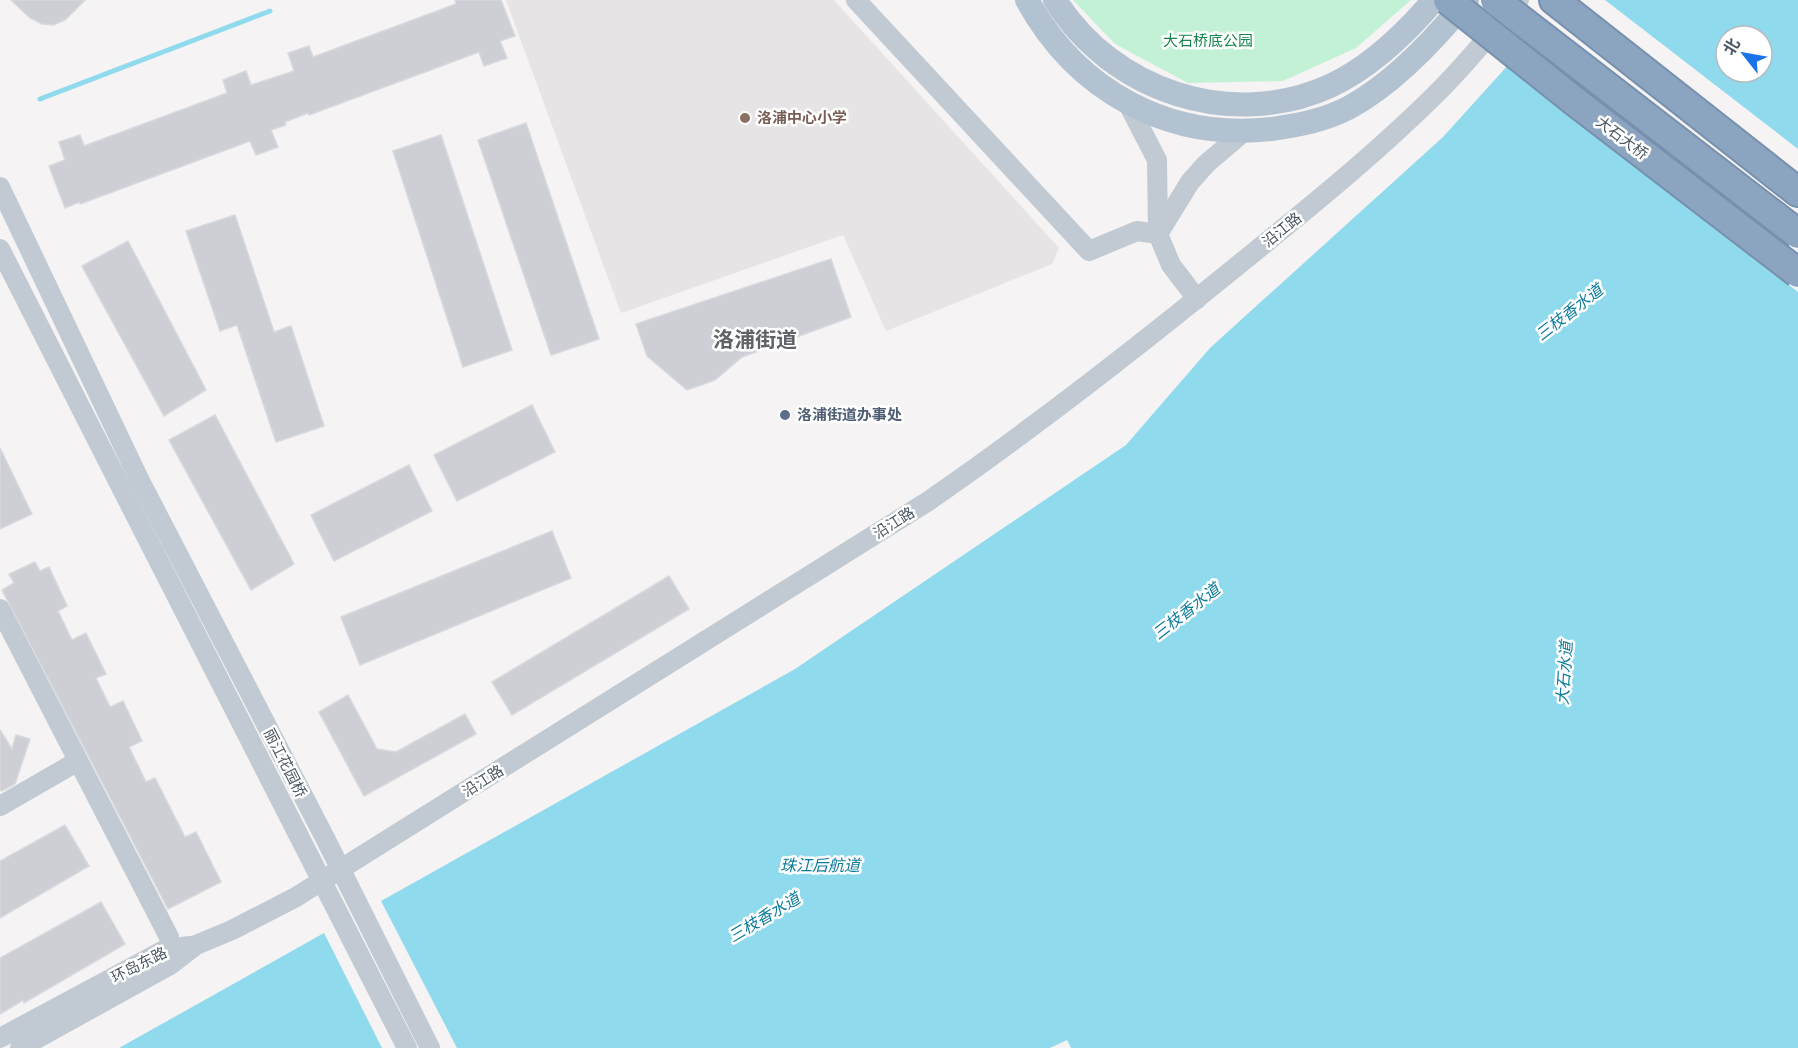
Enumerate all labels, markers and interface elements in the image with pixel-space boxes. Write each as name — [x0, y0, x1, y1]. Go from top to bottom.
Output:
north arrow — [1714, 24, 1774, 84]
park label: 大石桥底公园 — [1163, 32, 1253, 50]
text: 北 — [1719, 35, 1744, 58]
place label: 洛浦中心小学 — [757, 109, 847, 127]
marker: 洛浦中心小学 — [738, 111, 752, 125]
street label: 大石大桥 — [1593, 113, 1651, 163]
street label: 沿江路 — [1259, 209, 1305, 251]
water label: 三枝香水道 — [1532, 279, 1608, 345]
district label: 洛浦街道 — [713, 328, 797, 352]
place label: 洛浦街道办事处 — [797, 406, 902, 424]
marker: 洛浦街道办事处 — [778, 408, 792, 422]
street label: 沿江路 — [870, 503, 918, 543]
water label: 三枝香水道 — [1149, 578, 1225, 644]
water label: 大石水道 — [1553, 638, 1576, 706]
street label: 丽江花园桥 — [260, 725, 310, 801]
street label: 沿江路 — [459, 761, 507, 801]
water label: 珠江后航道 — [780, 856, 862, 875]
water label: 三枝香水道 — [725, 888, 805, 946]
street label: 环岛东路 — [108, 943, 170, 987]

